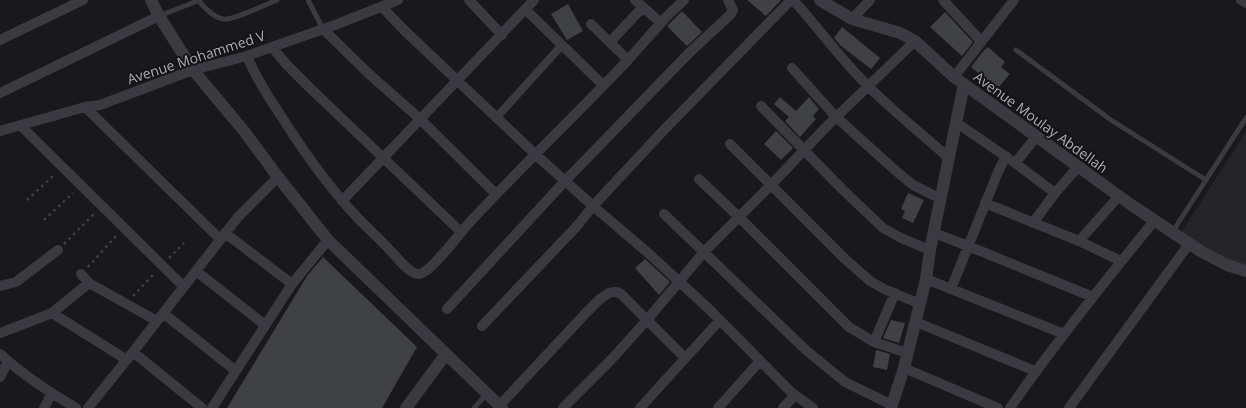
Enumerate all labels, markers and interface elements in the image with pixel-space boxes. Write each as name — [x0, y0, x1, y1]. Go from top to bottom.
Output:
street label: Avenue Mohammed V — [125, 26, 268, 88]
street label: Avenue Moulay Abdellah — [970, 67, 1112, 177]

